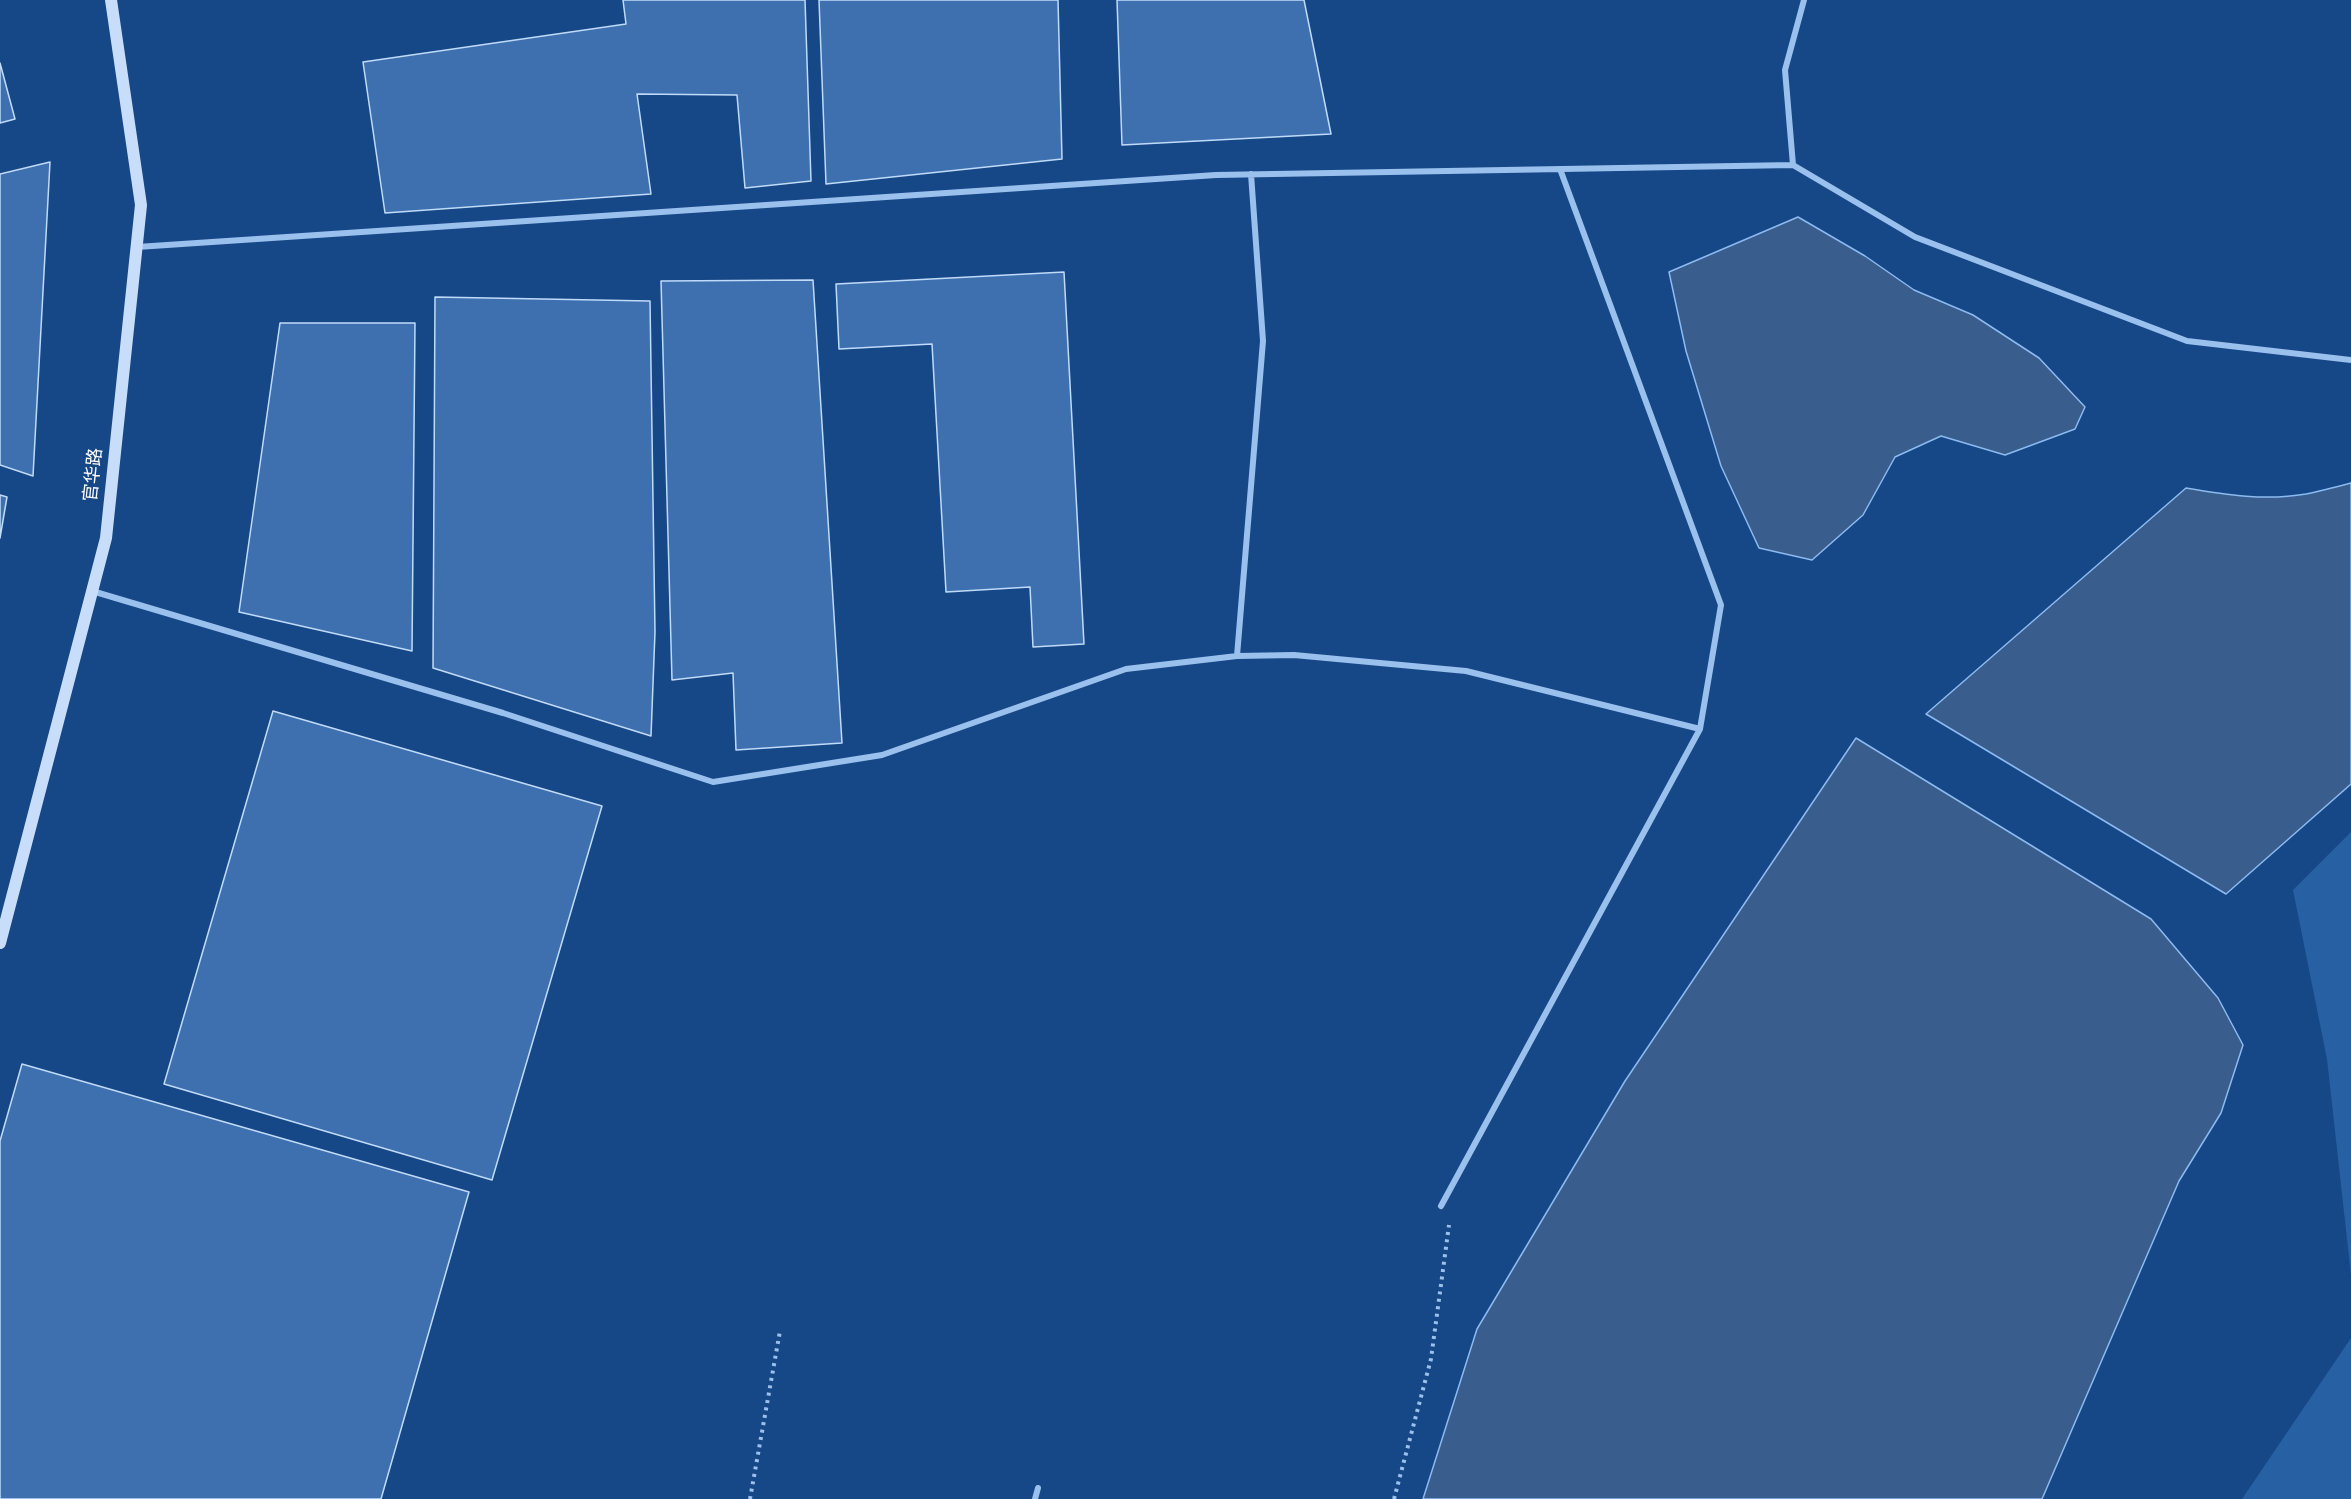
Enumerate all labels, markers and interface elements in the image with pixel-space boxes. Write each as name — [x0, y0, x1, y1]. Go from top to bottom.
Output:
street label: 官华路 — [80, 447, 108, 503]

